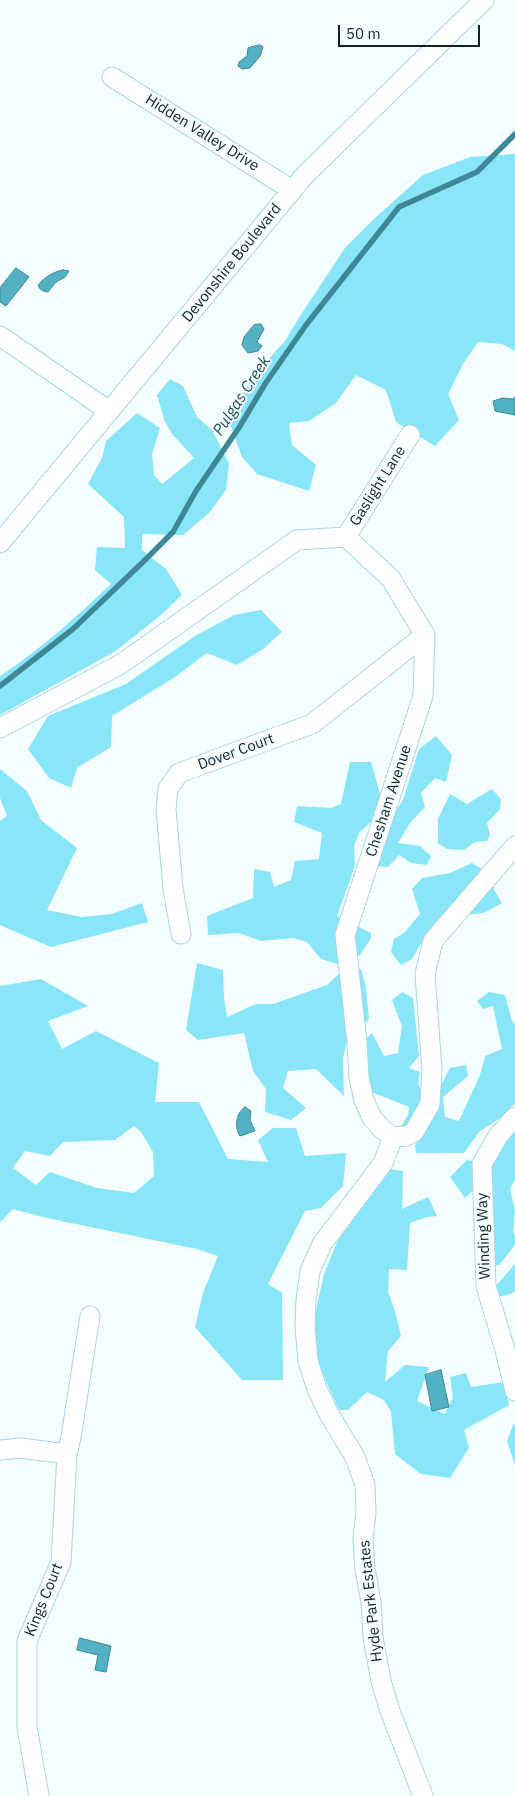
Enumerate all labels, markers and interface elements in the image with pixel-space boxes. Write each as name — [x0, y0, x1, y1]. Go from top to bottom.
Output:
scale bar — [340, 15, 482, 47]
text: 50 m — [346, 24, 381, 43]
street label: Hidden Valley Drive — [142, 91, 262, 175]
street label: Devonshire Boulevard — [179, 200, 285, 326]
water label: Pulgas Creek — [209, 352, 275, 440]
street label: Gaslight Lane — [346, 443, 410, 529]
street label: Dover Court — [195, 730, 277, 774]
street label: Chesham Avenue — [362, 743, 416, 859]
street label: Winding Way — [473, 1192, 495, 1280]
street label: Hyde Park Estates — [356, 1539, 386, 1663]
street label: Kings Court — [21, 1561, 67, 1639]

